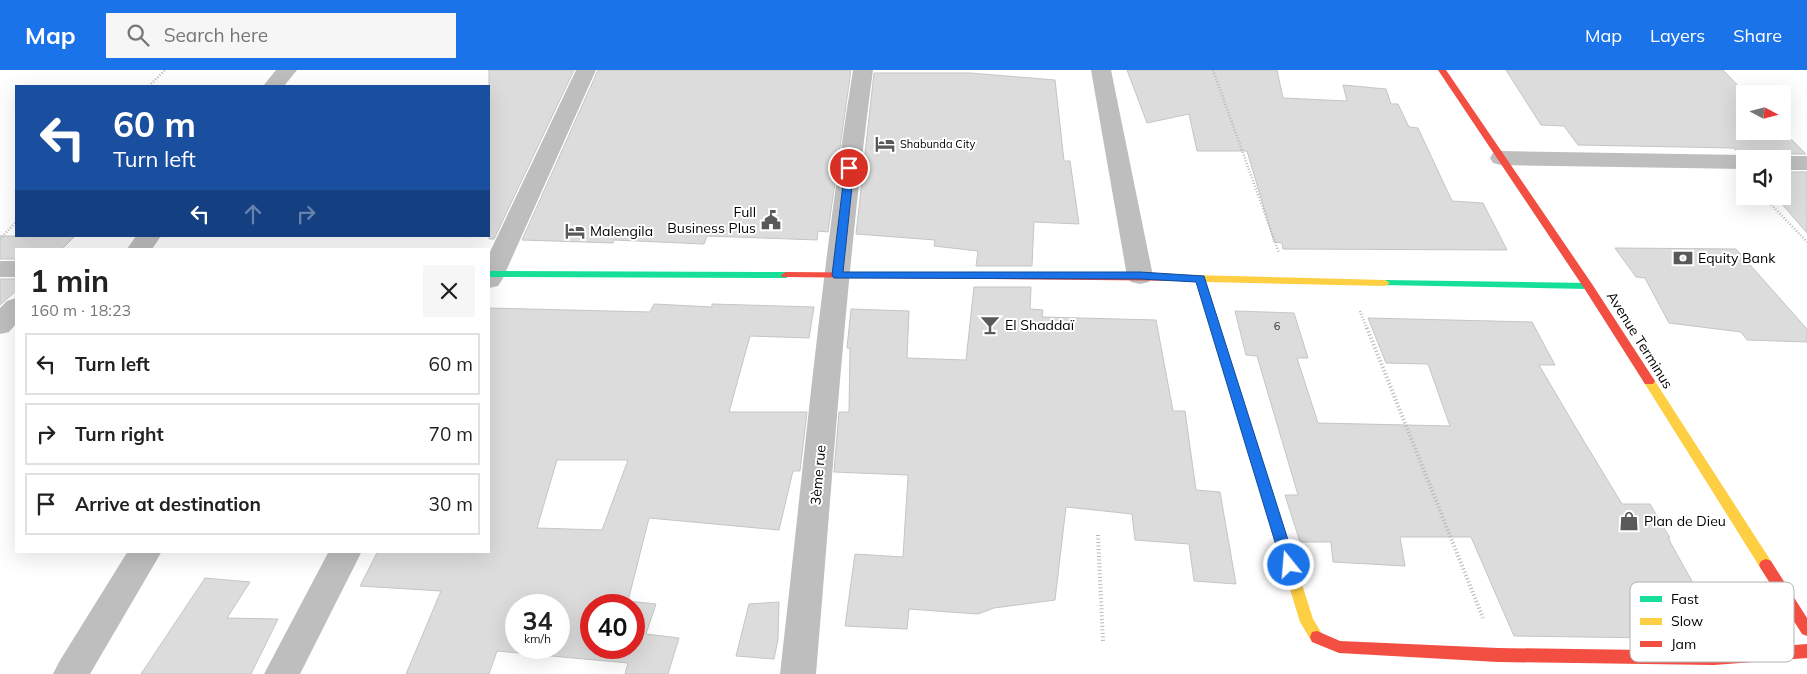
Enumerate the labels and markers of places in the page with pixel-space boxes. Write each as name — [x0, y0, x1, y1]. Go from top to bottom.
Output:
hotel icon: Shabunda City — [874, 133, 896, 155]
place label: Shabunda City — [900, 137, 975, 151]
pin — [828, 147, 870, 189]
place label: Full Business Plus — [667, 203, 756, 237]
public building icon: Full Business Plus — [760, 209, 782, 231]
hotel icon: Malengila — [564, 220, 586, 242]
place label: Malengila — [590, 222, 653, 240]
bank icon: Equity Bank — [1672, 247, 1694, 269]
place label: Equity Bank — [1698, 249, 1776, 267]
bar icon: El Shaddaï — [979, 314, 1001, 336]
place label: El Shaddaï — [1005, 316, 1075, 334]
shop icon: Plan de Dieu — [1618, 510, 1640, 532]
place label: Plan de Dieu — [1644, 512, 1726, 530]

